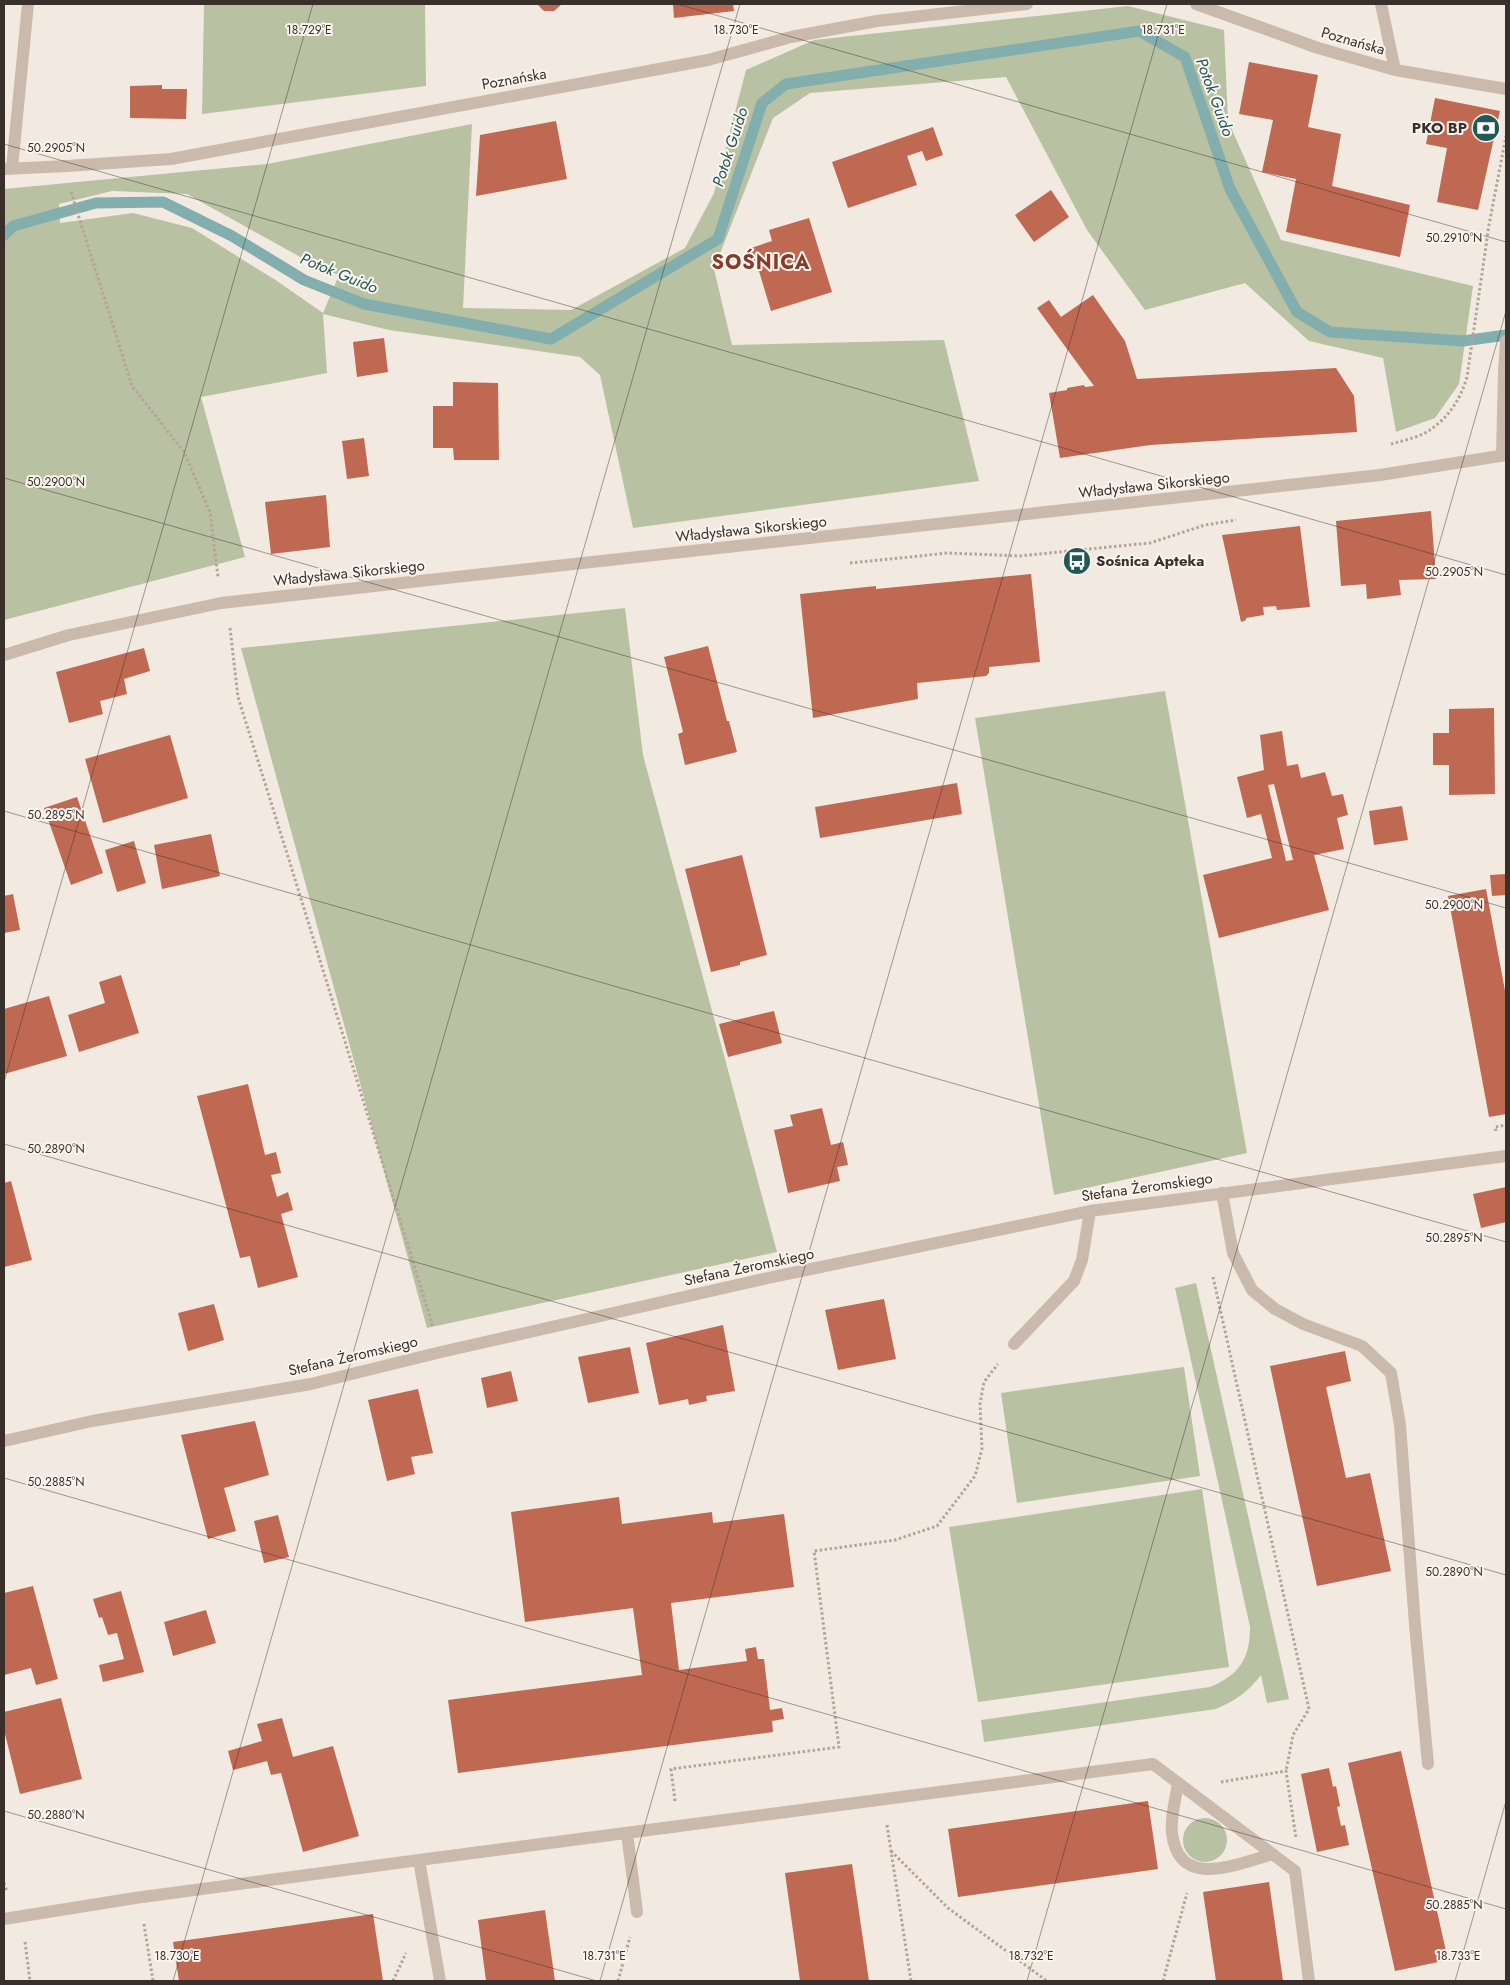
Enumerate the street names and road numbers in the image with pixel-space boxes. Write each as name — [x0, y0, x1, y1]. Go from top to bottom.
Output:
street label: Poznańska — [1319, 21, 1387, 61]
street label: Poznańska — [480, 62, 548, 96]
street label: Władysława Sikorskiego — [1077, 466, 1231, 504]
street label: Władysława Sikorskiego — [674, 510, 828, 548]
street label: Władysława Sikorskiego — [272, 554, 426, 592]
street label: Stefana Żeromskiego — [1080, 1167, 1214, 1207]
street label: Stefana Żeromskiego — [682, 1242, 816, 1292]
street label: Stefana Żeromskiego — [286, 1330, 420, 1382]

